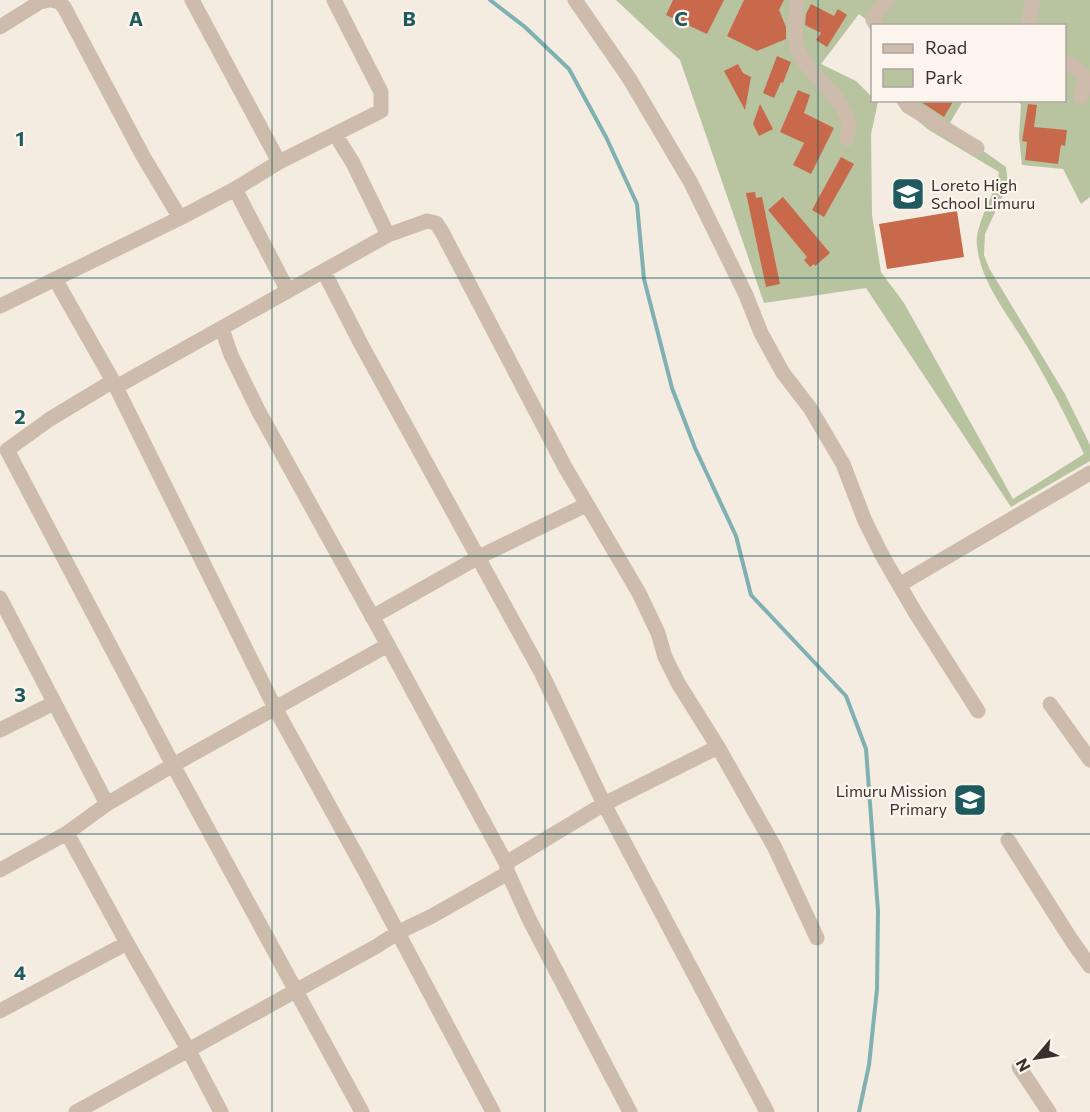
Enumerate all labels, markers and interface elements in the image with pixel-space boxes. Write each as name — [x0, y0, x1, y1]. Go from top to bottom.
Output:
text: A — [129, 6, 143, 30]
text: B — [402, 6, 416, 30]
text: C — [674, 6, 688, 30]
legend — [871, 24, 1066, 102]
text: Road — [925, 36, 967, 58]
text: Park — [925, 66, 963, 88]
text: 1 — [15, 126, 25, 150]
place label: Loreto High School Limuru — [931, 175, 1035, 212]
school or university icon: Loreto High School Limuru — [890, 176, 926, 212]
text: 2 — [14, 404, 26, 428]
text: 3 — [14, 682, 26, 706]
place label: Limuru Mission Primary — [836, 781, 947, 818]
school or university icon: Limuru Mission Primary — [952, 782, 988, 818]
text: 4 — [14, 960, 26, 984]
north arrow — [1006, 1028, 1066, 1088]
text: N — [1011, 1056, 1034, 1075]

